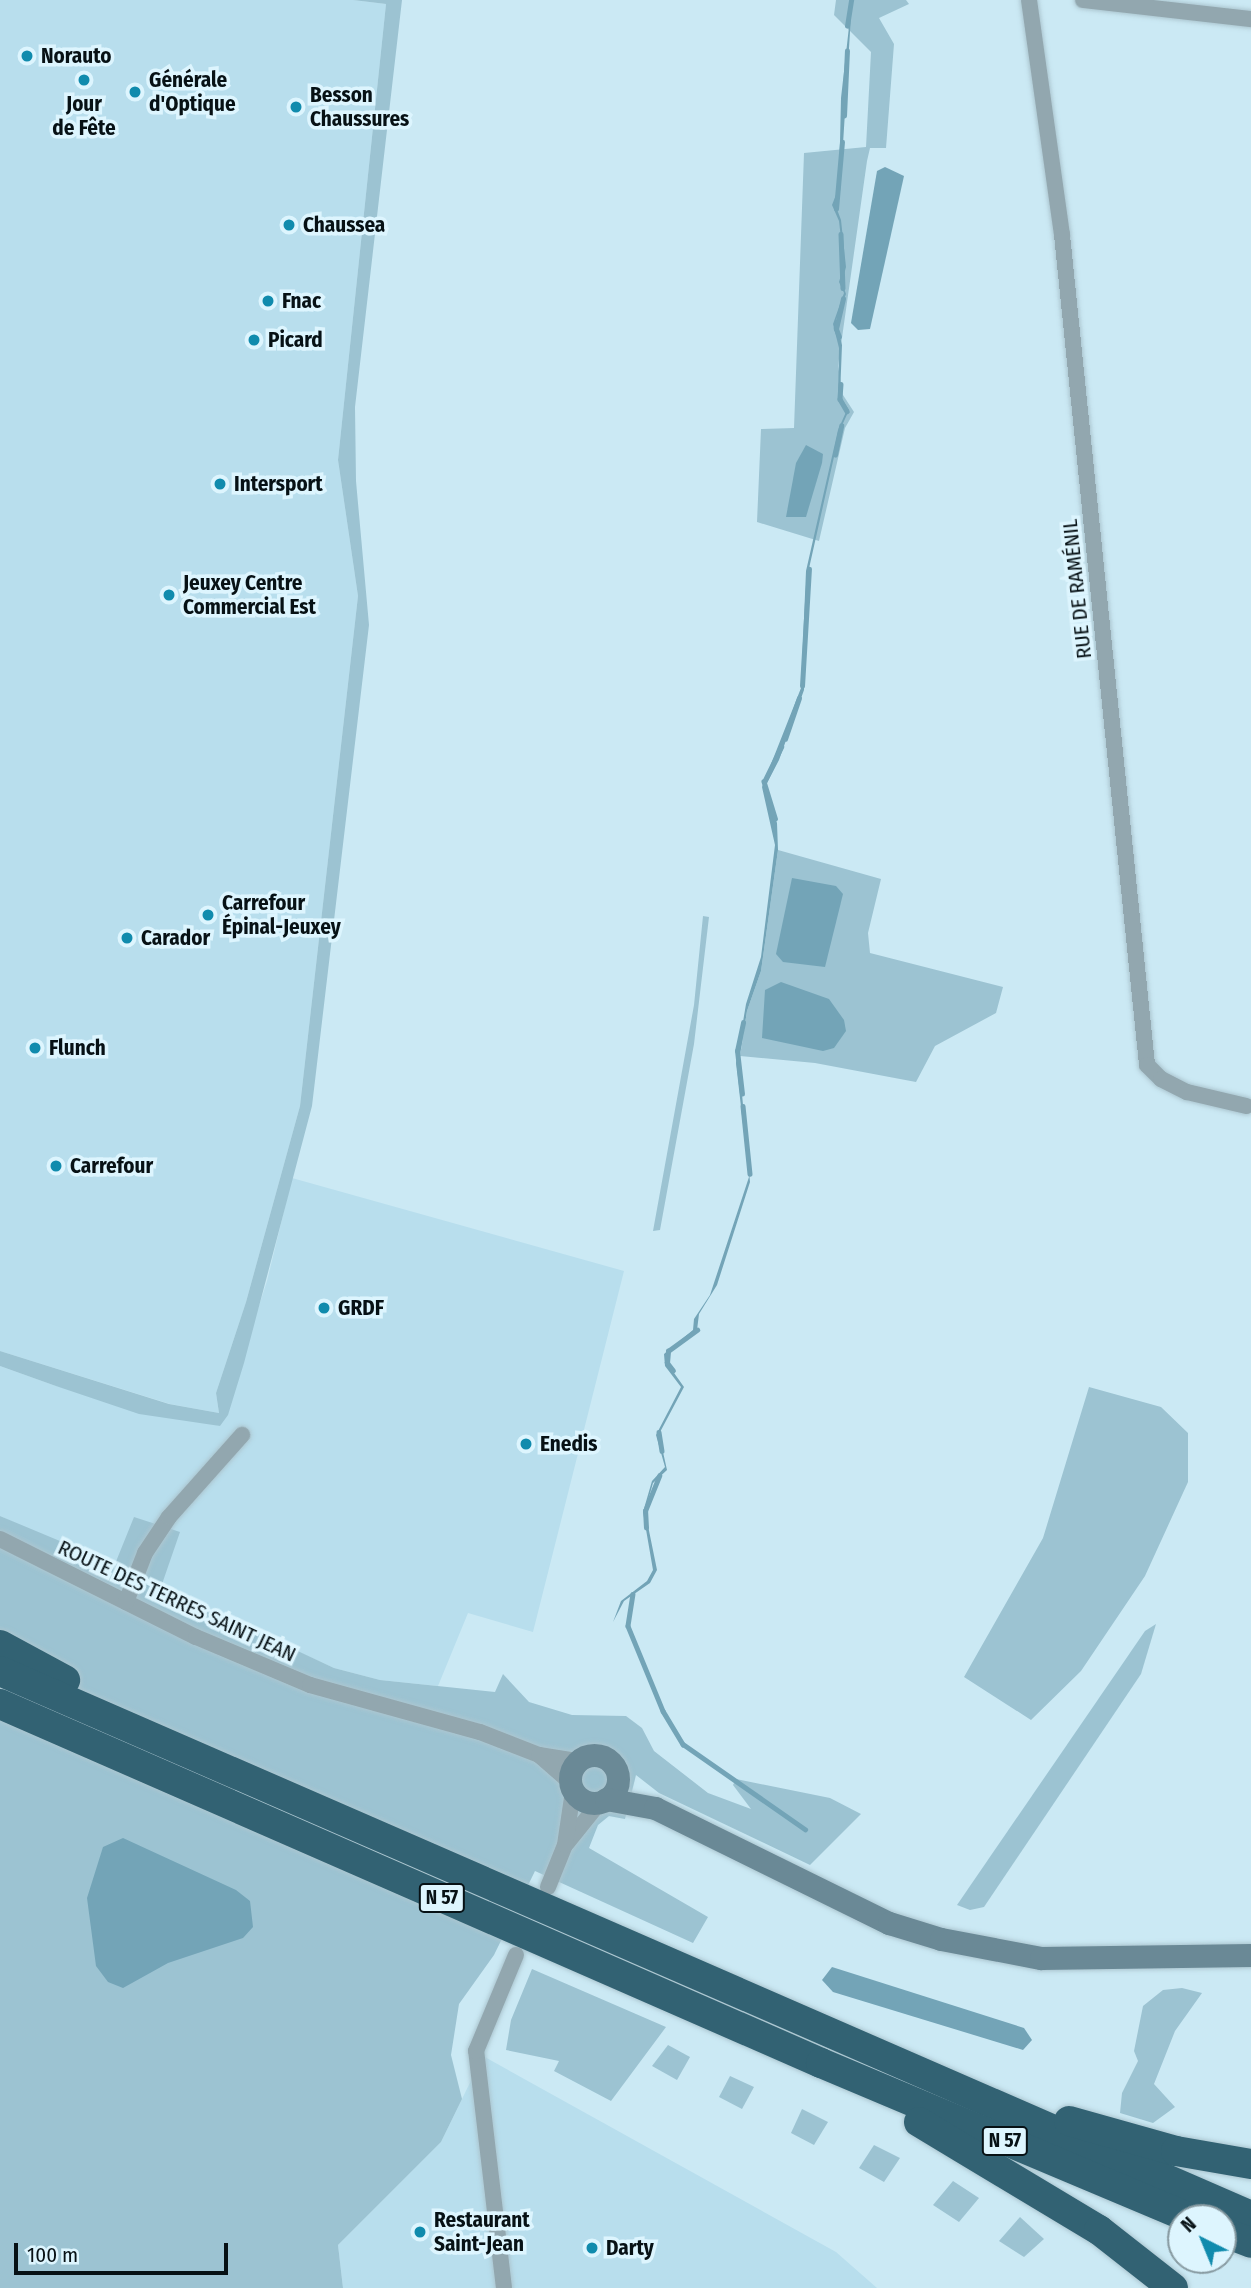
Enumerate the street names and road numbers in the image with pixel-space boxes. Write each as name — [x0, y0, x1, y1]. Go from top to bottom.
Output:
street label: RUE DE RAMÉNIL — [1057, 518, 1097, 660]
street label: ROUTE DES TERRES SAINT JEAN — [54, 1535, 300, 1667]
road number: N 57 — [418, 1882, 466, 1914]
road number: N 57 — [981, 2126, 1030, 2156]

